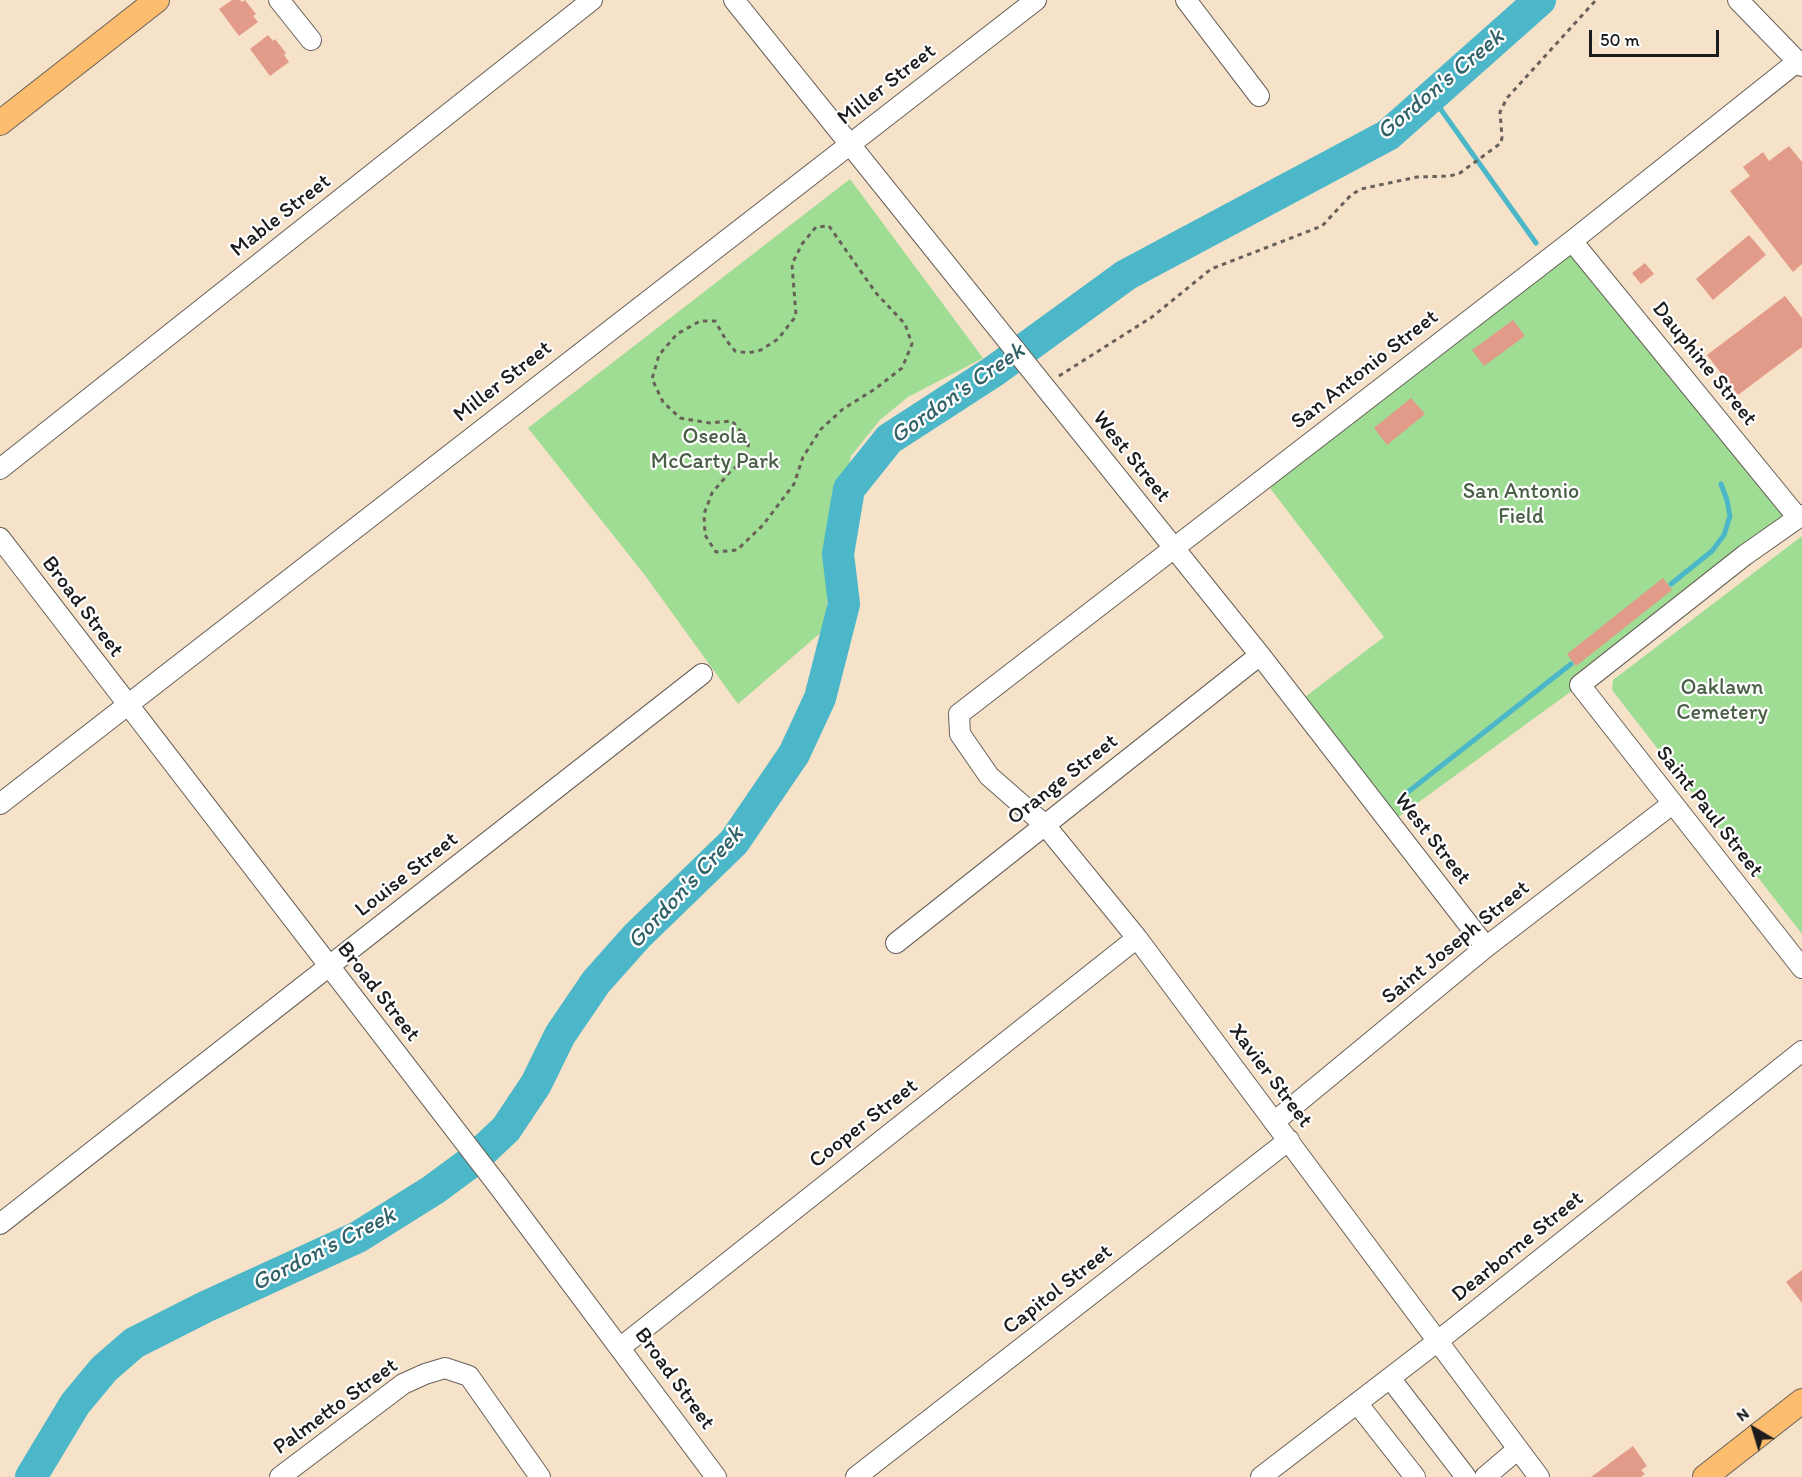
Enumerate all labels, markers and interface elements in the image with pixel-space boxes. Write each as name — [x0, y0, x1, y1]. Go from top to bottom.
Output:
scale bar — [1592, 18, 1722, 56]
water label: Gordon's Creek — [1371, 23, 1511, 147]
text: 50 m — [1600, 29, 1640, 51]
street label: Miller Street — [833, 38, 941, 132]
street label: Mable Street — [226, 169, 336, 263]
street label: Dauphine Street — [1646, 296, 1762, 432]
street label: San Antonio Street — [1286, 304, 1444, 436]
street label: Miller Street — [449, 335, 557, 429]
water label: Gordon's Creek — [885, 337, 1031, 451]
street label: West Street — [1086, 406, 1176, 508]
park label: Oseola McCarty Park — [651, 424, 779, 476]
park label: San Antonio Field — [1463, 479, 1579, 530]
street label: Broad Street — [35, 551, 129, 663]
park label: Oaklawn Cemetery — [1676, 675, 1768, 726]
street label: Orange Street — [1003, 729, 1123, 831]
street label: Saint Paul Street — [1649, 741, 1769, 883]
street label: West Street — [1388, 788, 1476, 890]
water label: Gordon's Creek — [622, 821, 750, 955]
street label: Louise Street — [350, 827, 464, 923]
street label: Saint Joseph Street — [1377, 875, 1535, 1011]
street label: Broad Street — [331, 937, 425, 1047]
street label: Xavier Street — [1222, 1019, 1318, 1133]
street label: Cooper Street — [805, 1074, 923, 1174]
street label: Dearborne Street — [1447, 1186, 1589, 1308]
water label: Gordon's Creek — [247, 1201, 401, 1299]
street label: Capitol Street — [998, 1239, 1118, 1341]
street label: Broad Street — [628, 1323, 720, 1435]
street label: Palmetto Street — [269, 1353, 403, 1461]
north arrow — [1724, 1399, 1784, 1459]
text: N — [1733, 1404, 1753, 1425]

